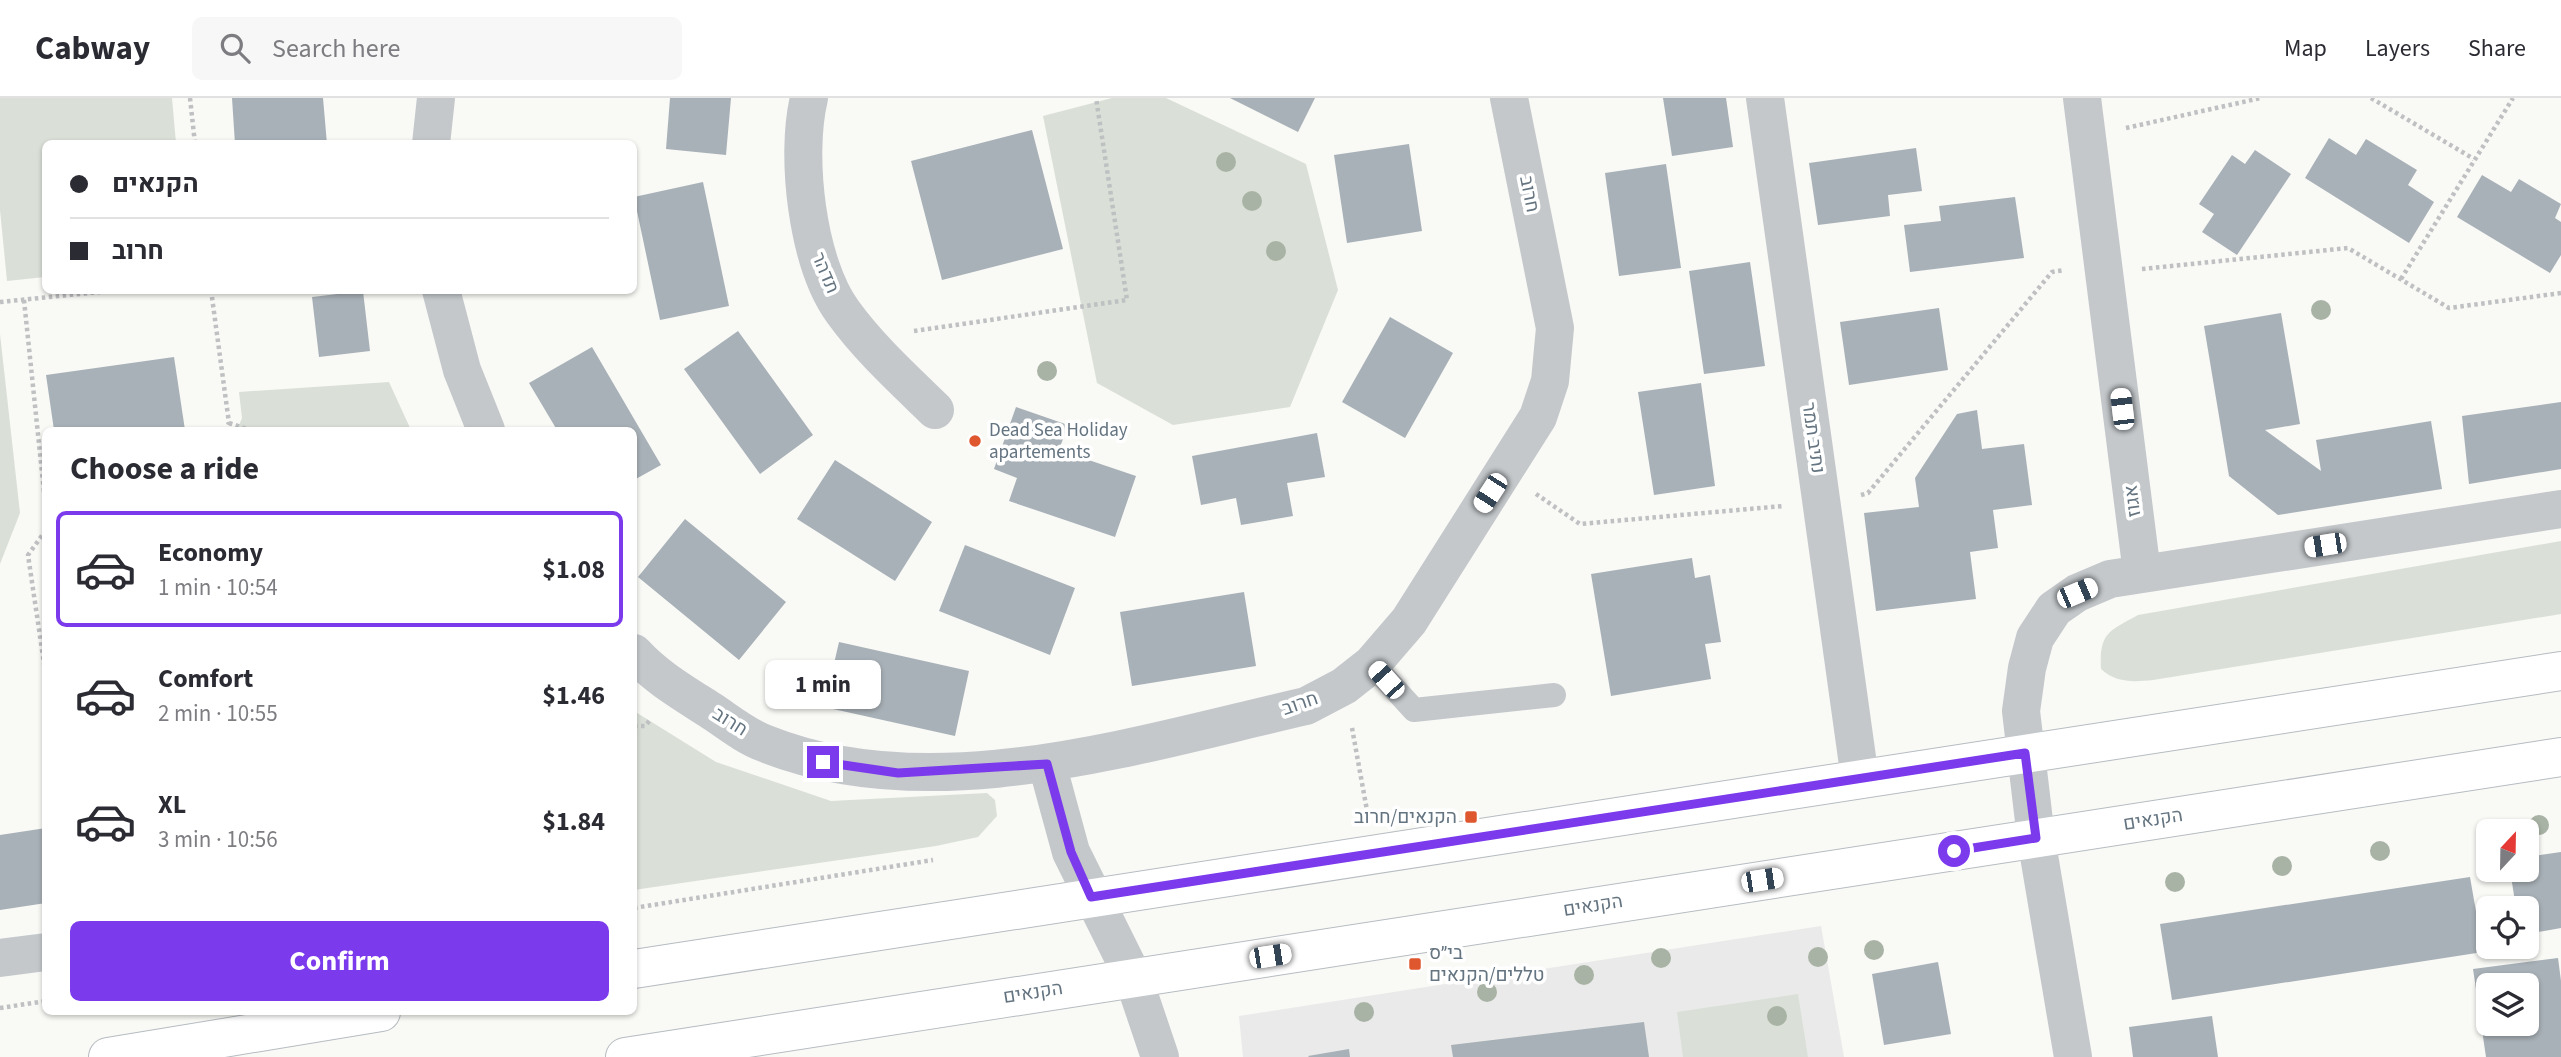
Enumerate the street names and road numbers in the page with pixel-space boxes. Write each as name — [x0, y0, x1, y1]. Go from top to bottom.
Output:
street label: חרוב — [1512, 174, 1546, 214]
street label: תדהר — [804, 248, 846, 298]
street label: נתיב תמר — [1795, 401, 1831, 475]
street label: אגוז — [2118, 484, 2148, 518]
street label: חרוב — [1278, 685, 1322, 723]
street label: חרוב — [707, 701, 753, 743]
street label: הקנאים — [2121, 802, 2185, 838]
street label: הקנאים — [1561, 888, 1625, 924]
street label: הקנאים — [1001, 975, 1065, 1011]

